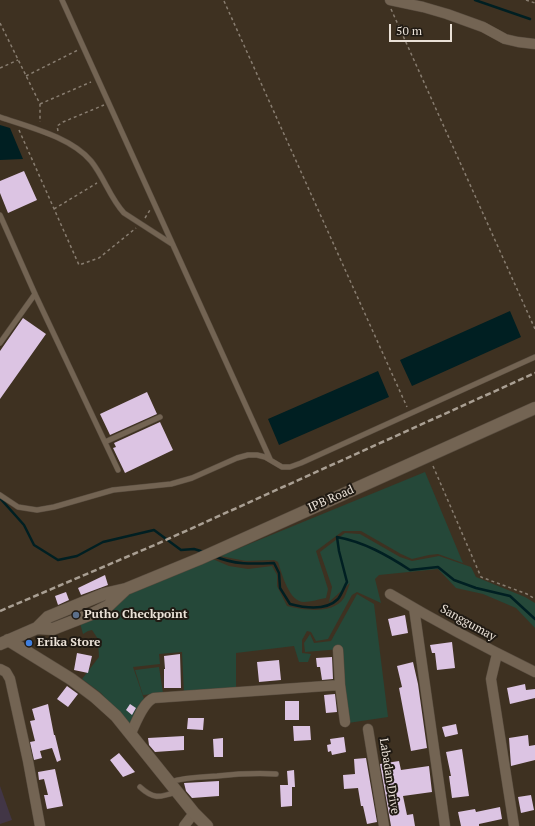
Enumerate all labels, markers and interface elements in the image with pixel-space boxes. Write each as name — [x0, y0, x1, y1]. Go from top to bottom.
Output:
scale bar — [391, 16, 454, 42]
text: 50 m — [396, 23, 422, 38]
street label: IPB Road — [306, 483, 356, 515]
street label: Sanggumay — [438, 602, 498, 644]
place label: Putho Checkpoint — [84, 608, 188, 622]
marker: Putho Checkpoint — [71, 610, 81, 620]
place label: Erika Store — [37, 636, 101, 650]
marker: Erika Store — [24, 638, 34, 648]
street label: Labadan Drive — [376, 737, 402, 815]

